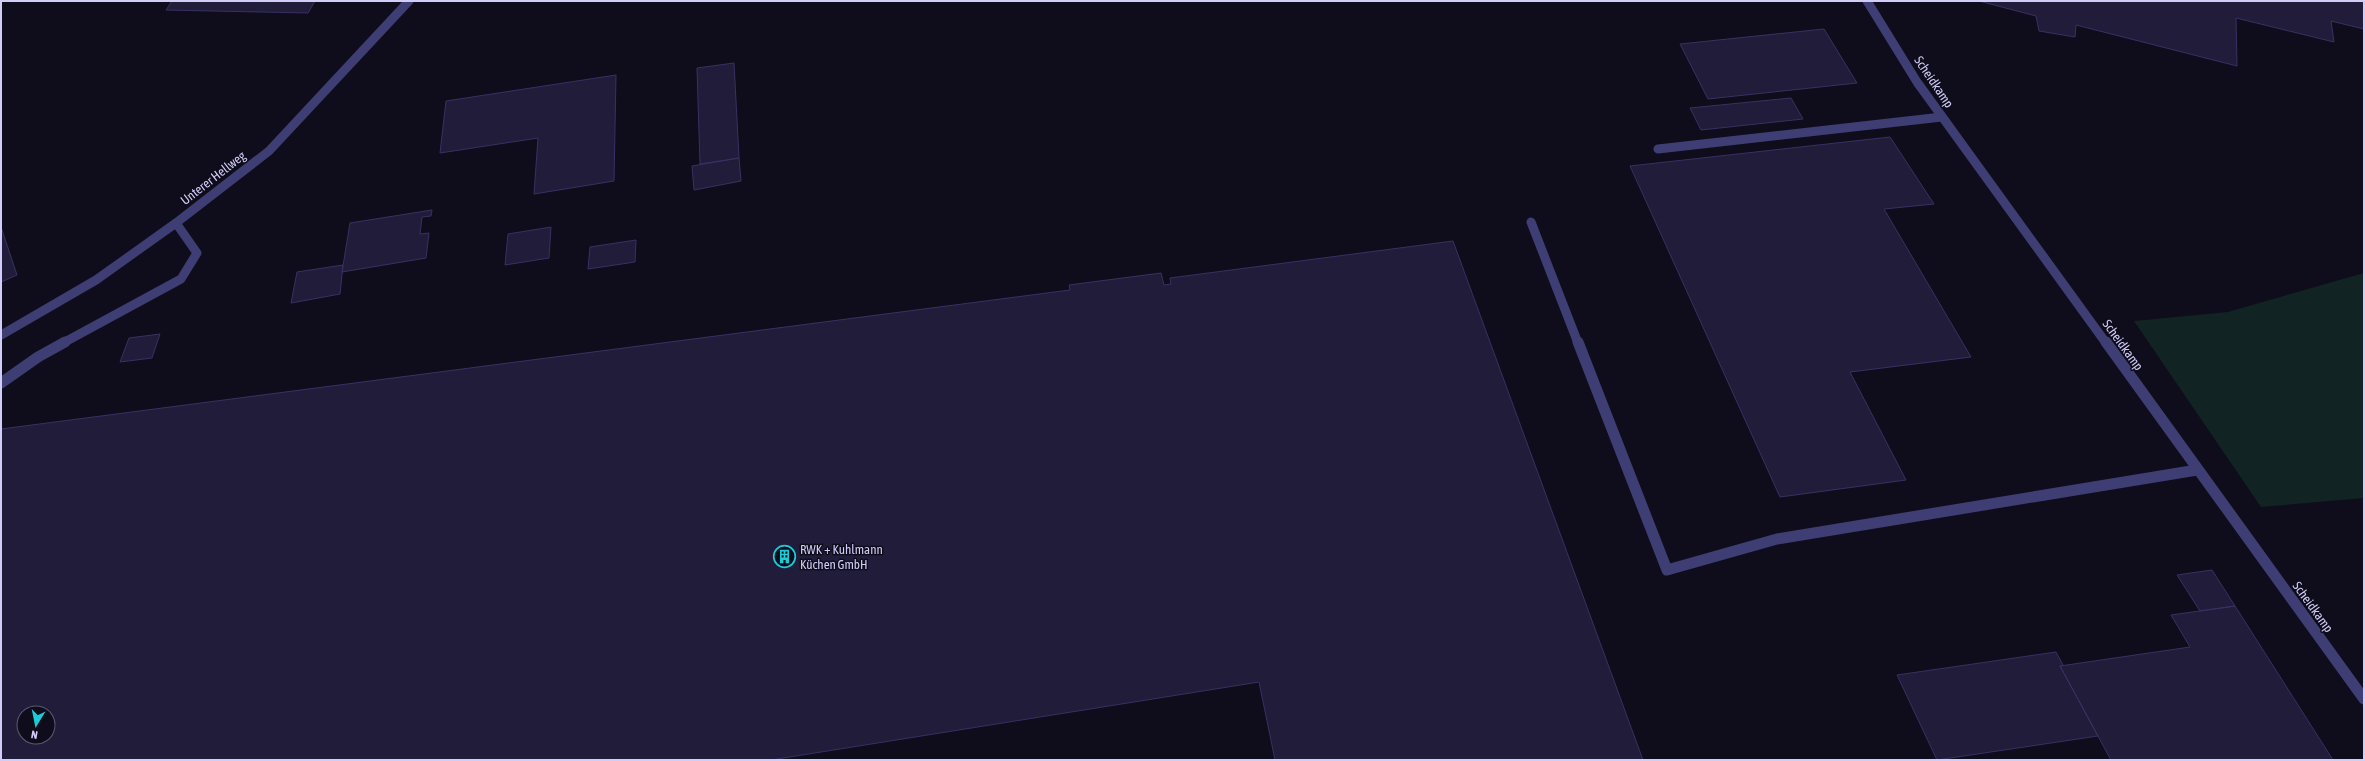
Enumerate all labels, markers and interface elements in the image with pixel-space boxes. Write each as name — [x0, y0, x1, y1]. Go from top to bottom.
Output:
street label: Scheidkamp — [1911, 53, 1957, 111]
street label: Unterer Hellweg — [178, 148, 249, 208]
street label: Scheidkamp — [2100, 317, 2146, 373]
place label: RWK + Kuhlmann Küchen GmbH — [800, 542, 883, 572]
building icon: RWK + Kuhlmann Küchen GmbH — [772, 543, 798, 569]
street label: Scheidkamp — [2290, 579, 2336, 635]
north arrow — [16, 705, 56, 745]
text: N — [30, 728, 39, 741]

